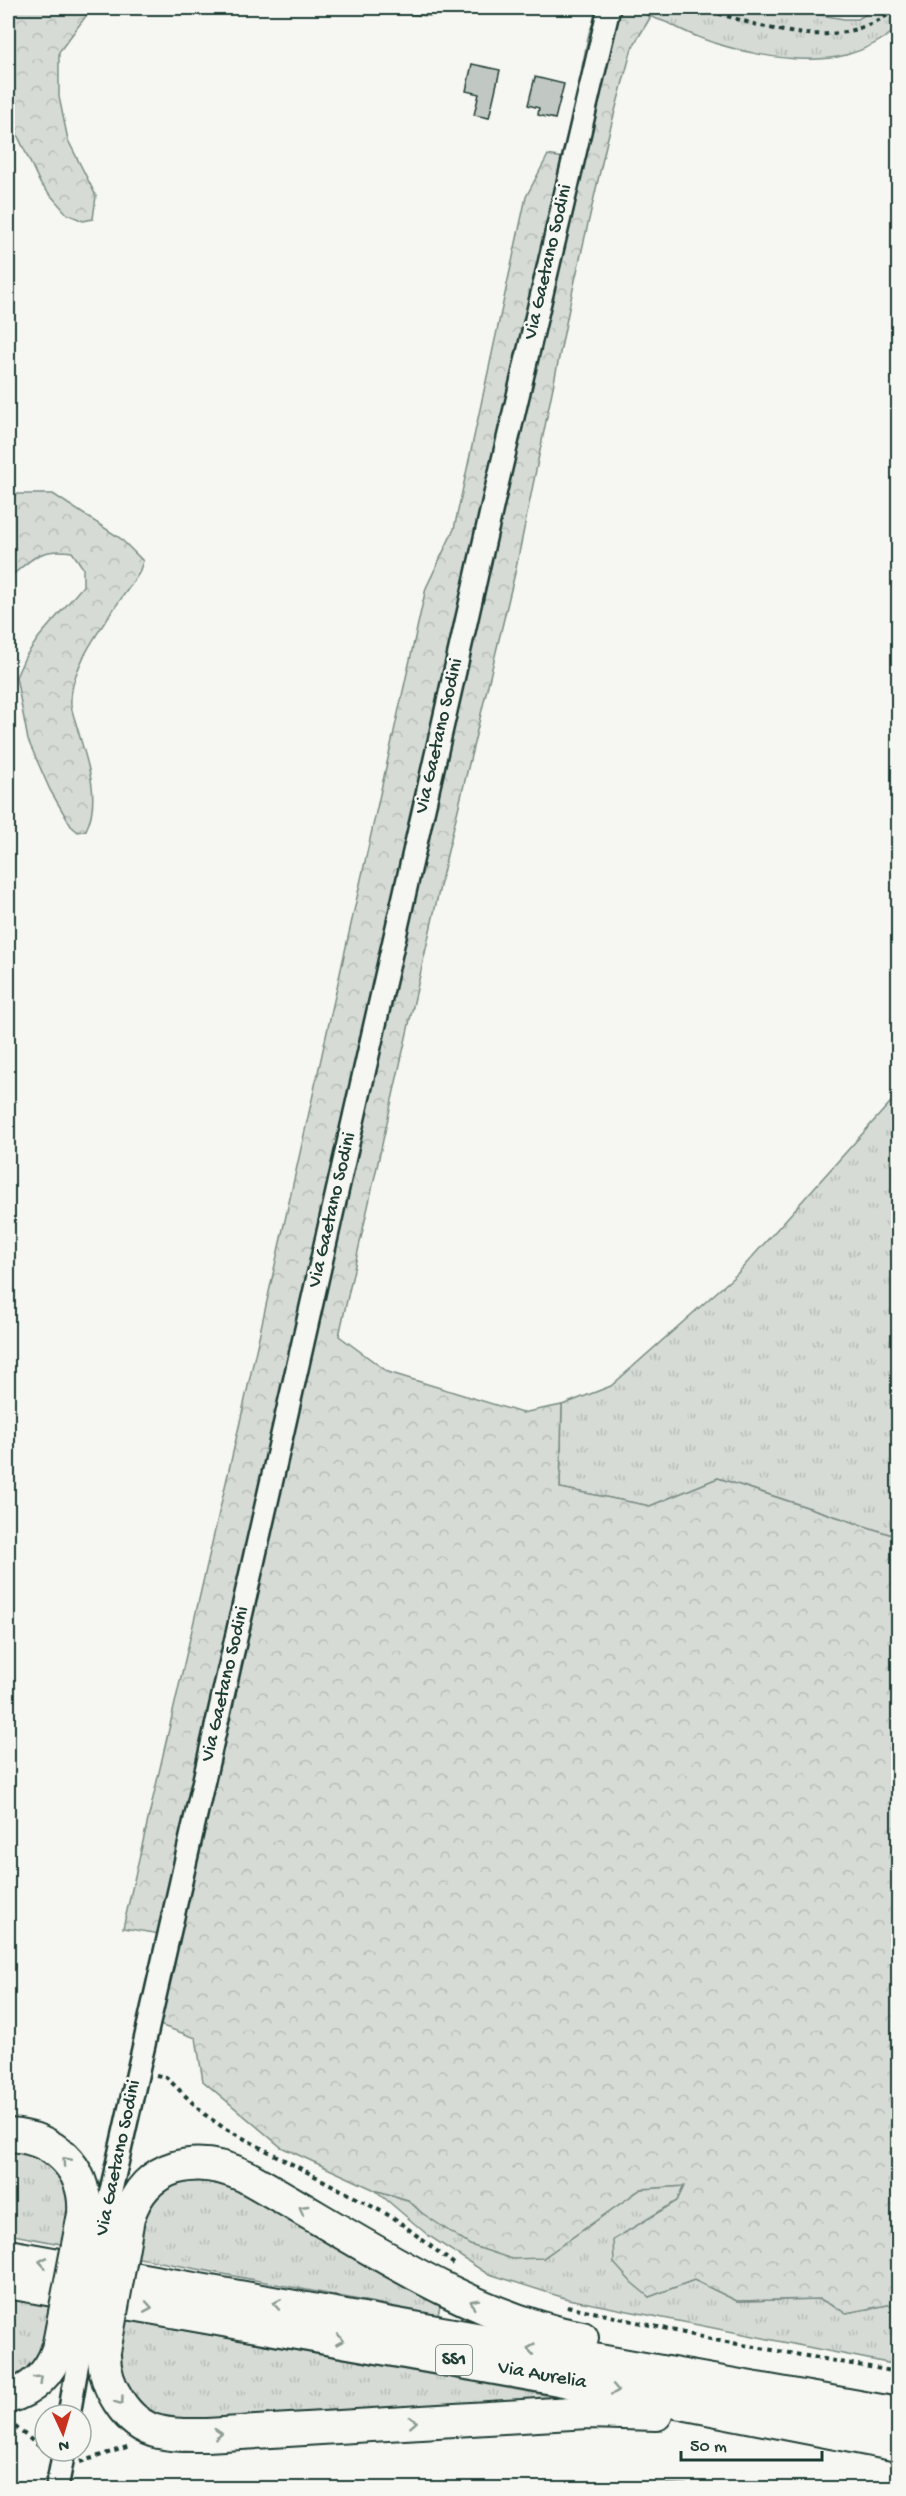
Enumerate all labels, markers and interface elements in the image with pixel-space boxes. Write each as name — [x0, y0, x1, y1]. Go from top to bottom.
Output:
street label: Via Gaetano Sodini — [520, 182, 578, 343]
street label: Via Gaetano Sodini — [411, 656, 469, 817]
street label: Via Gaetano Sodini — [304, 1130, 362, 1291]
street label: Via Gaetano Sodini — [197, 1604, 255, 1765]
street label: Via Gaetano Sodini — [91, 2078, 147, 2239]
one-way arrow — [62, 2157, 73, 2168]
one-way arrow — [299, 2205, 309, 2217]
one-way arrow — [39, 2257, 48, 2269]
one-way arrow — [272, 2298, 282, 2311]
one-way arrow — [469, 2298, 480, 2310]
one-way arrow — [143, 2300, 153, 2312]
one-way arrow — [335, 2334, 345, 2346]
one-way arrow — [526, 2343, 535, 2355]
road number: SS1 — [436, 2345, 472, 2375]
street label: Via Aurelia — [495, 2357, 589, 2395]
one-way arrow — [32, 2375, 42, 2386]
one-way arrow — [609, 2383, 619, 2396]
one-way arrow — [112, 2394, 123, 2405]
north arrow — [33, 2403, 93, 2463]
one-way arrow — [408, 2416, 417, 2429]
scale bar — [681, 2424, 822, 2462]
one-way arrow — [214, 2428, 223, 2441]
text: N — [57, 2435, 70, 2454]
text: 50 m — [690, 2437, 727, 2458]

